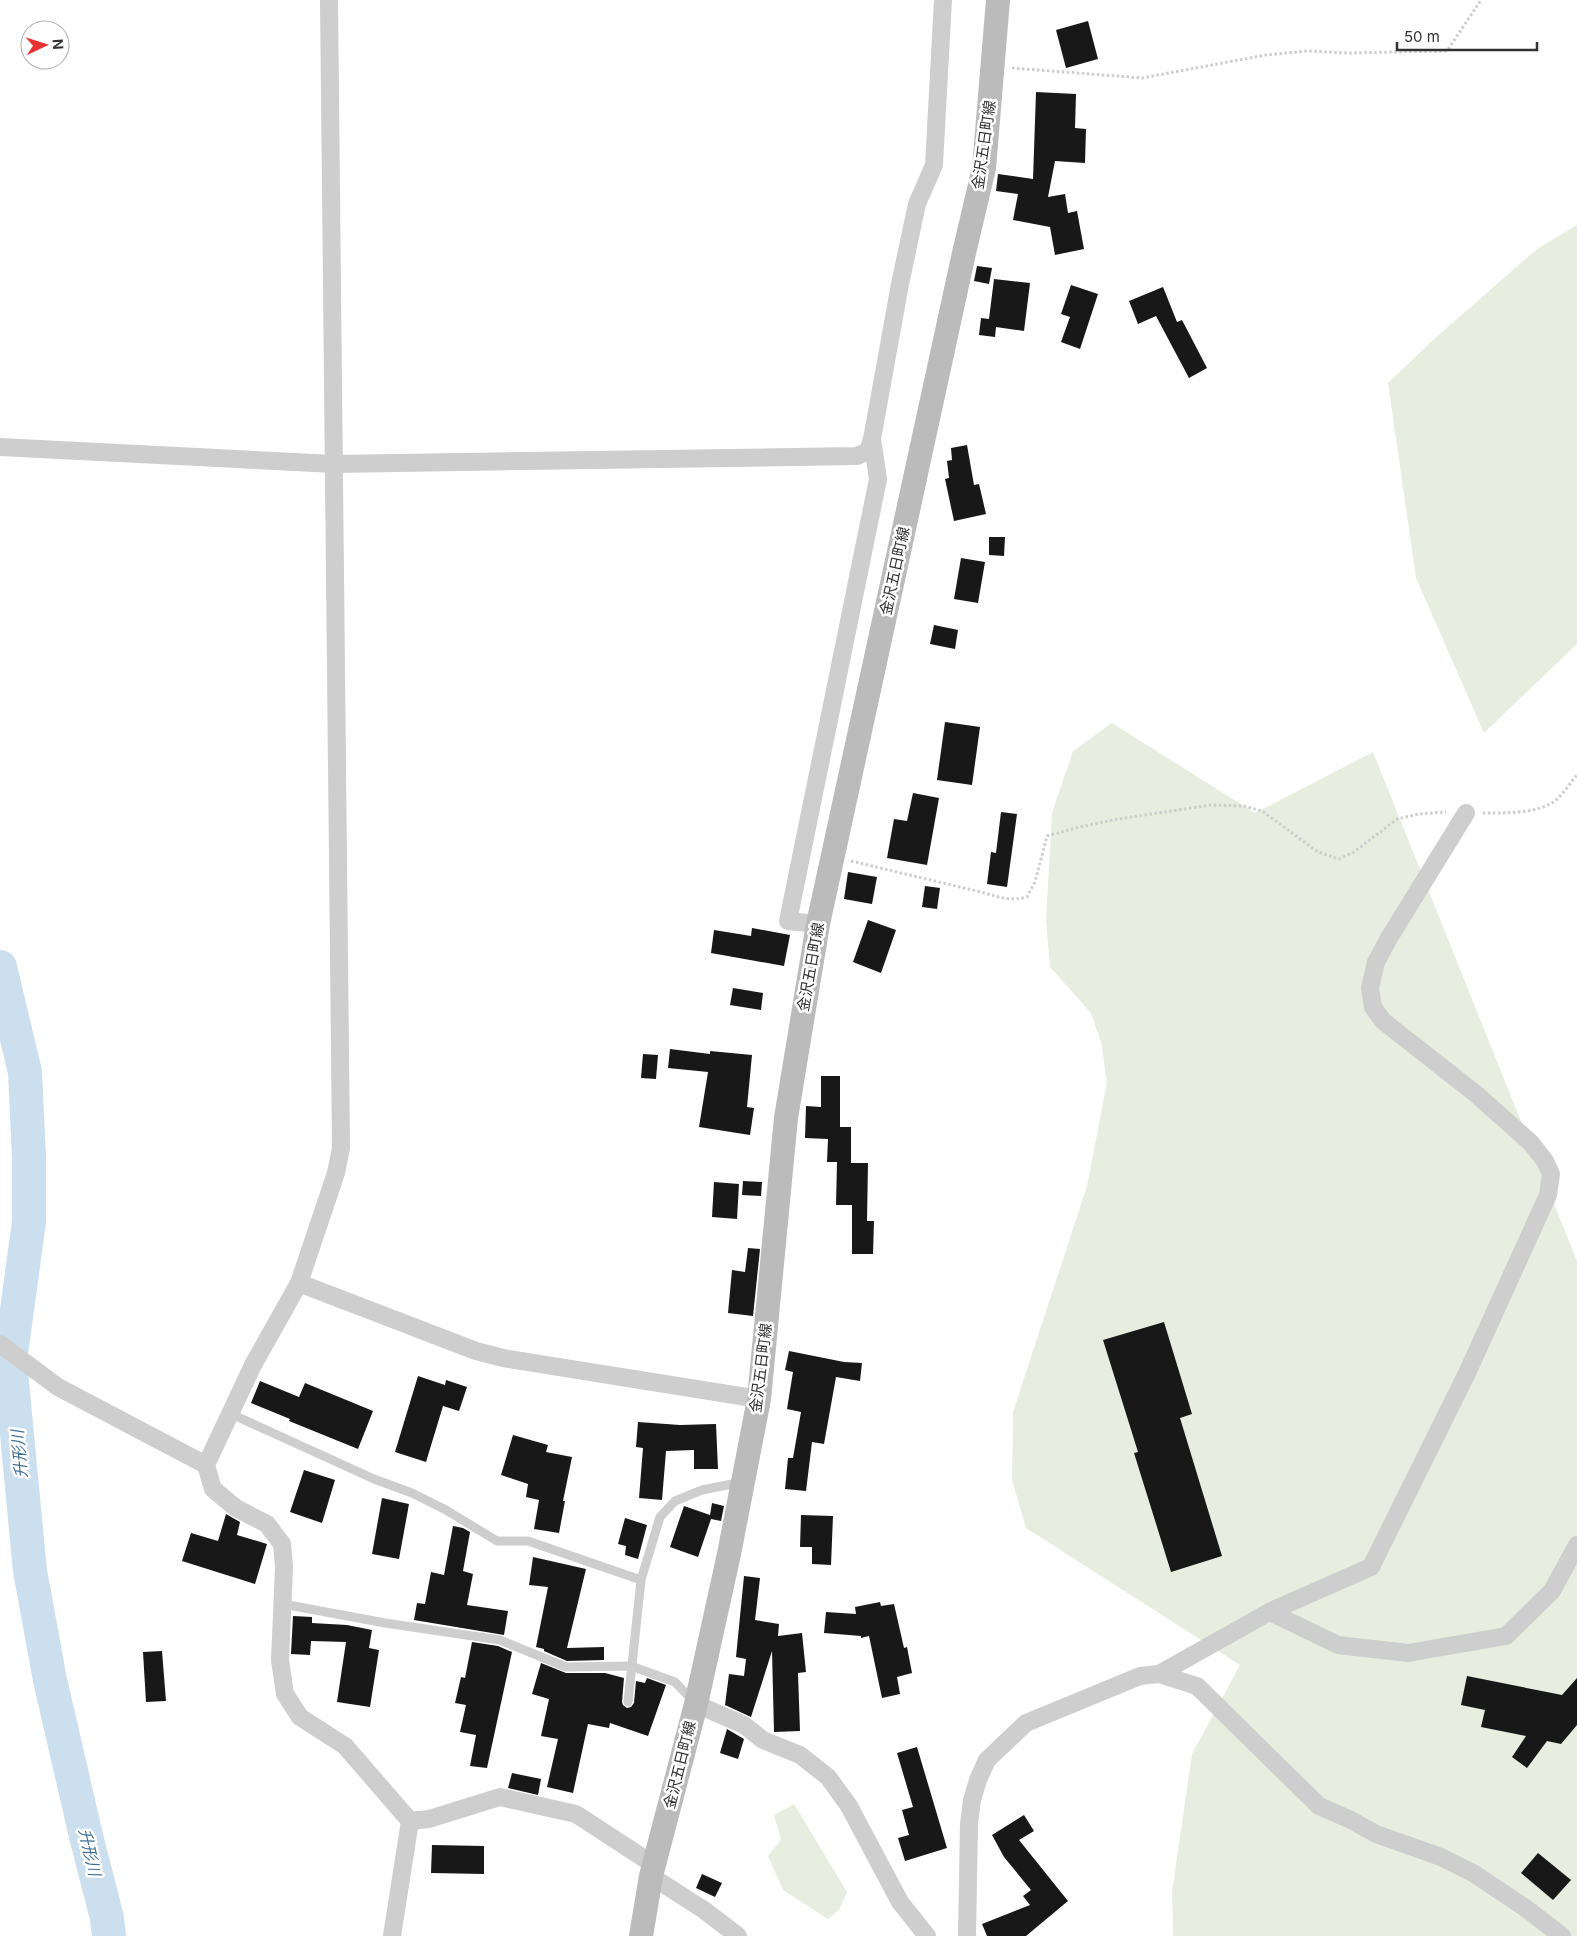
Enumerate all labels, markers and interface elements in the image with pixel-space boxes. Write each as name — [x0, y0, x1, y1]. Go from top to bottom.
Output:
north arrow — [20, 20, 70, 70]
scale bar — [1397, 20, 1537, 52]
text: 50 m — [1404, 27, 1440, 46]
text: N — [50, 38, 67, 50]
street label: 金沢五日町線 — [968, 99, 999, 191]
street label: 金沢五日町線 — [876, 525, 913, 617]
street label: 金沢五日町線 — [793, 921, 828, 1013]
street label: 金沢五日町線 — [746, 1322, 775, 1414]
water label: 升形川 — [7, 1427, 31, 1479]
street label: 金沢五日町線 — [659, 1719, 700, 1811]
water label: 升形川 — [75, 1826, 106, 1880]

